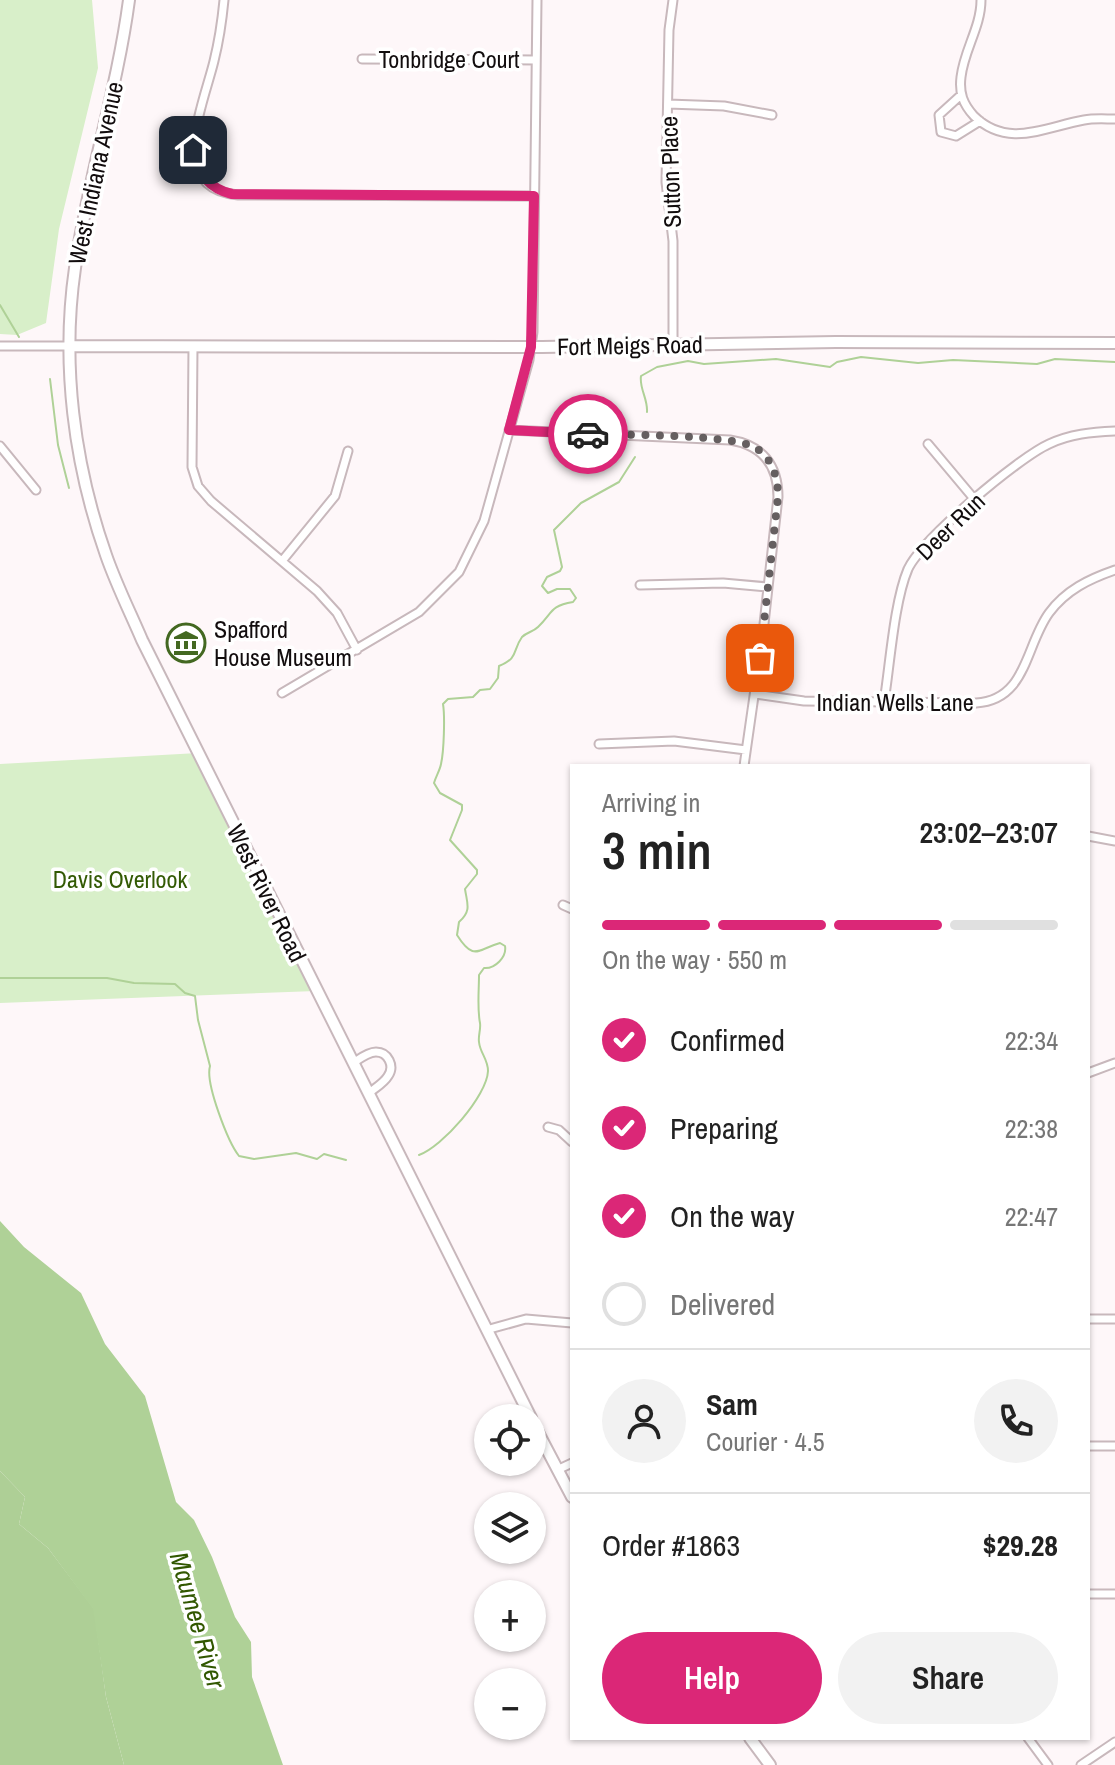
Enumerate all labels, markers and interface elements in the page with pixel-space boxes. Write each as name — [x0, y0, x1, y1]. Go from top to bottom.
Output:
street label: Tonbridge Court — [378, 43, 520, 75]
street label: West Indiana Avenue — [60, 78, 130, 268]
pin — [159, 116, 227, 184]
street label: Sutton Place — [652, 116, 688, 228]
icon: home — [171, 128, 215, 172]
street label: Fort Meigs Road — [557, 328, 703, 362]
courier — [548, 394, 628, 474]
icon: car — [566, 412, 610, 456]
street label: Deer Run — [909, 485, 991, 567]
place label: Spafford House Museum — [214, 613, 352, 673]
museum icon: Spafford House Museum — [165, 622, 207, 664]
pin — [726, 624, 794, 692]
icon: bag — [738, 636, 782, 680]
street label: Indian Wells Lane — [816, 686, 974, 718]
text: Arriving in — [602, 785, 700, 820]
text: 23:02–23:07 — [919, 812, 1058, 852]
text: 3 min — [602, 815, 712, 885]
street label: West River Road — [220, 819, 314, 967]
park label: Davis Overlook — [53, 863, 187, 895]
text: On the way · 550 m — [602, 942, 787, 977]
icon: check — [602, 1018, 646, 1062]
text: Confirmed — [670, 1020, 785, 1060]
text: 22:34 — [1005, 1023, 1058, 1058]
icon: check — [602, 1106, 646, 1150]
text: Preparing — [670, 1108, 778, 1148]
text: 22:38 — [1005, 1111, 1058, 1146]
icon: check — [602, 1194, 646, 1238]
text: On the way — [670, 1196, 794, 1236]
text: 22:47 — [1005, 1199, 1058, 1234]
text: Delivered — [670, 1284, 775, 1324]
button: person — [602, 1379, 686, 1463]
button: phone — [974, 1379, 1058, 1463]
text: Sam — [706, 1384, 758, 1424]
map controls — [474, 1404, 546, 1740]
button: locate — [474, 1404, 546, 1476]
text: Courier · 4.5 — [706, 1424, 825, 1459]
button: layers — [474, 1492, 546, 1564]
text: Order #1863 — [602, 1525, 740, 1565]
text: $29.28 — [983, 1525, 1058, 1565]
water label: Maumee River — [162, 1548, 234, 1693]
button: + — [474, 1580, 546, 1652]
button: Help — [602, 1632, 822, 1724]
button: Share — [838, 1632, 1058, 1724]
button: − — [474, 1668, 546, 1740]

